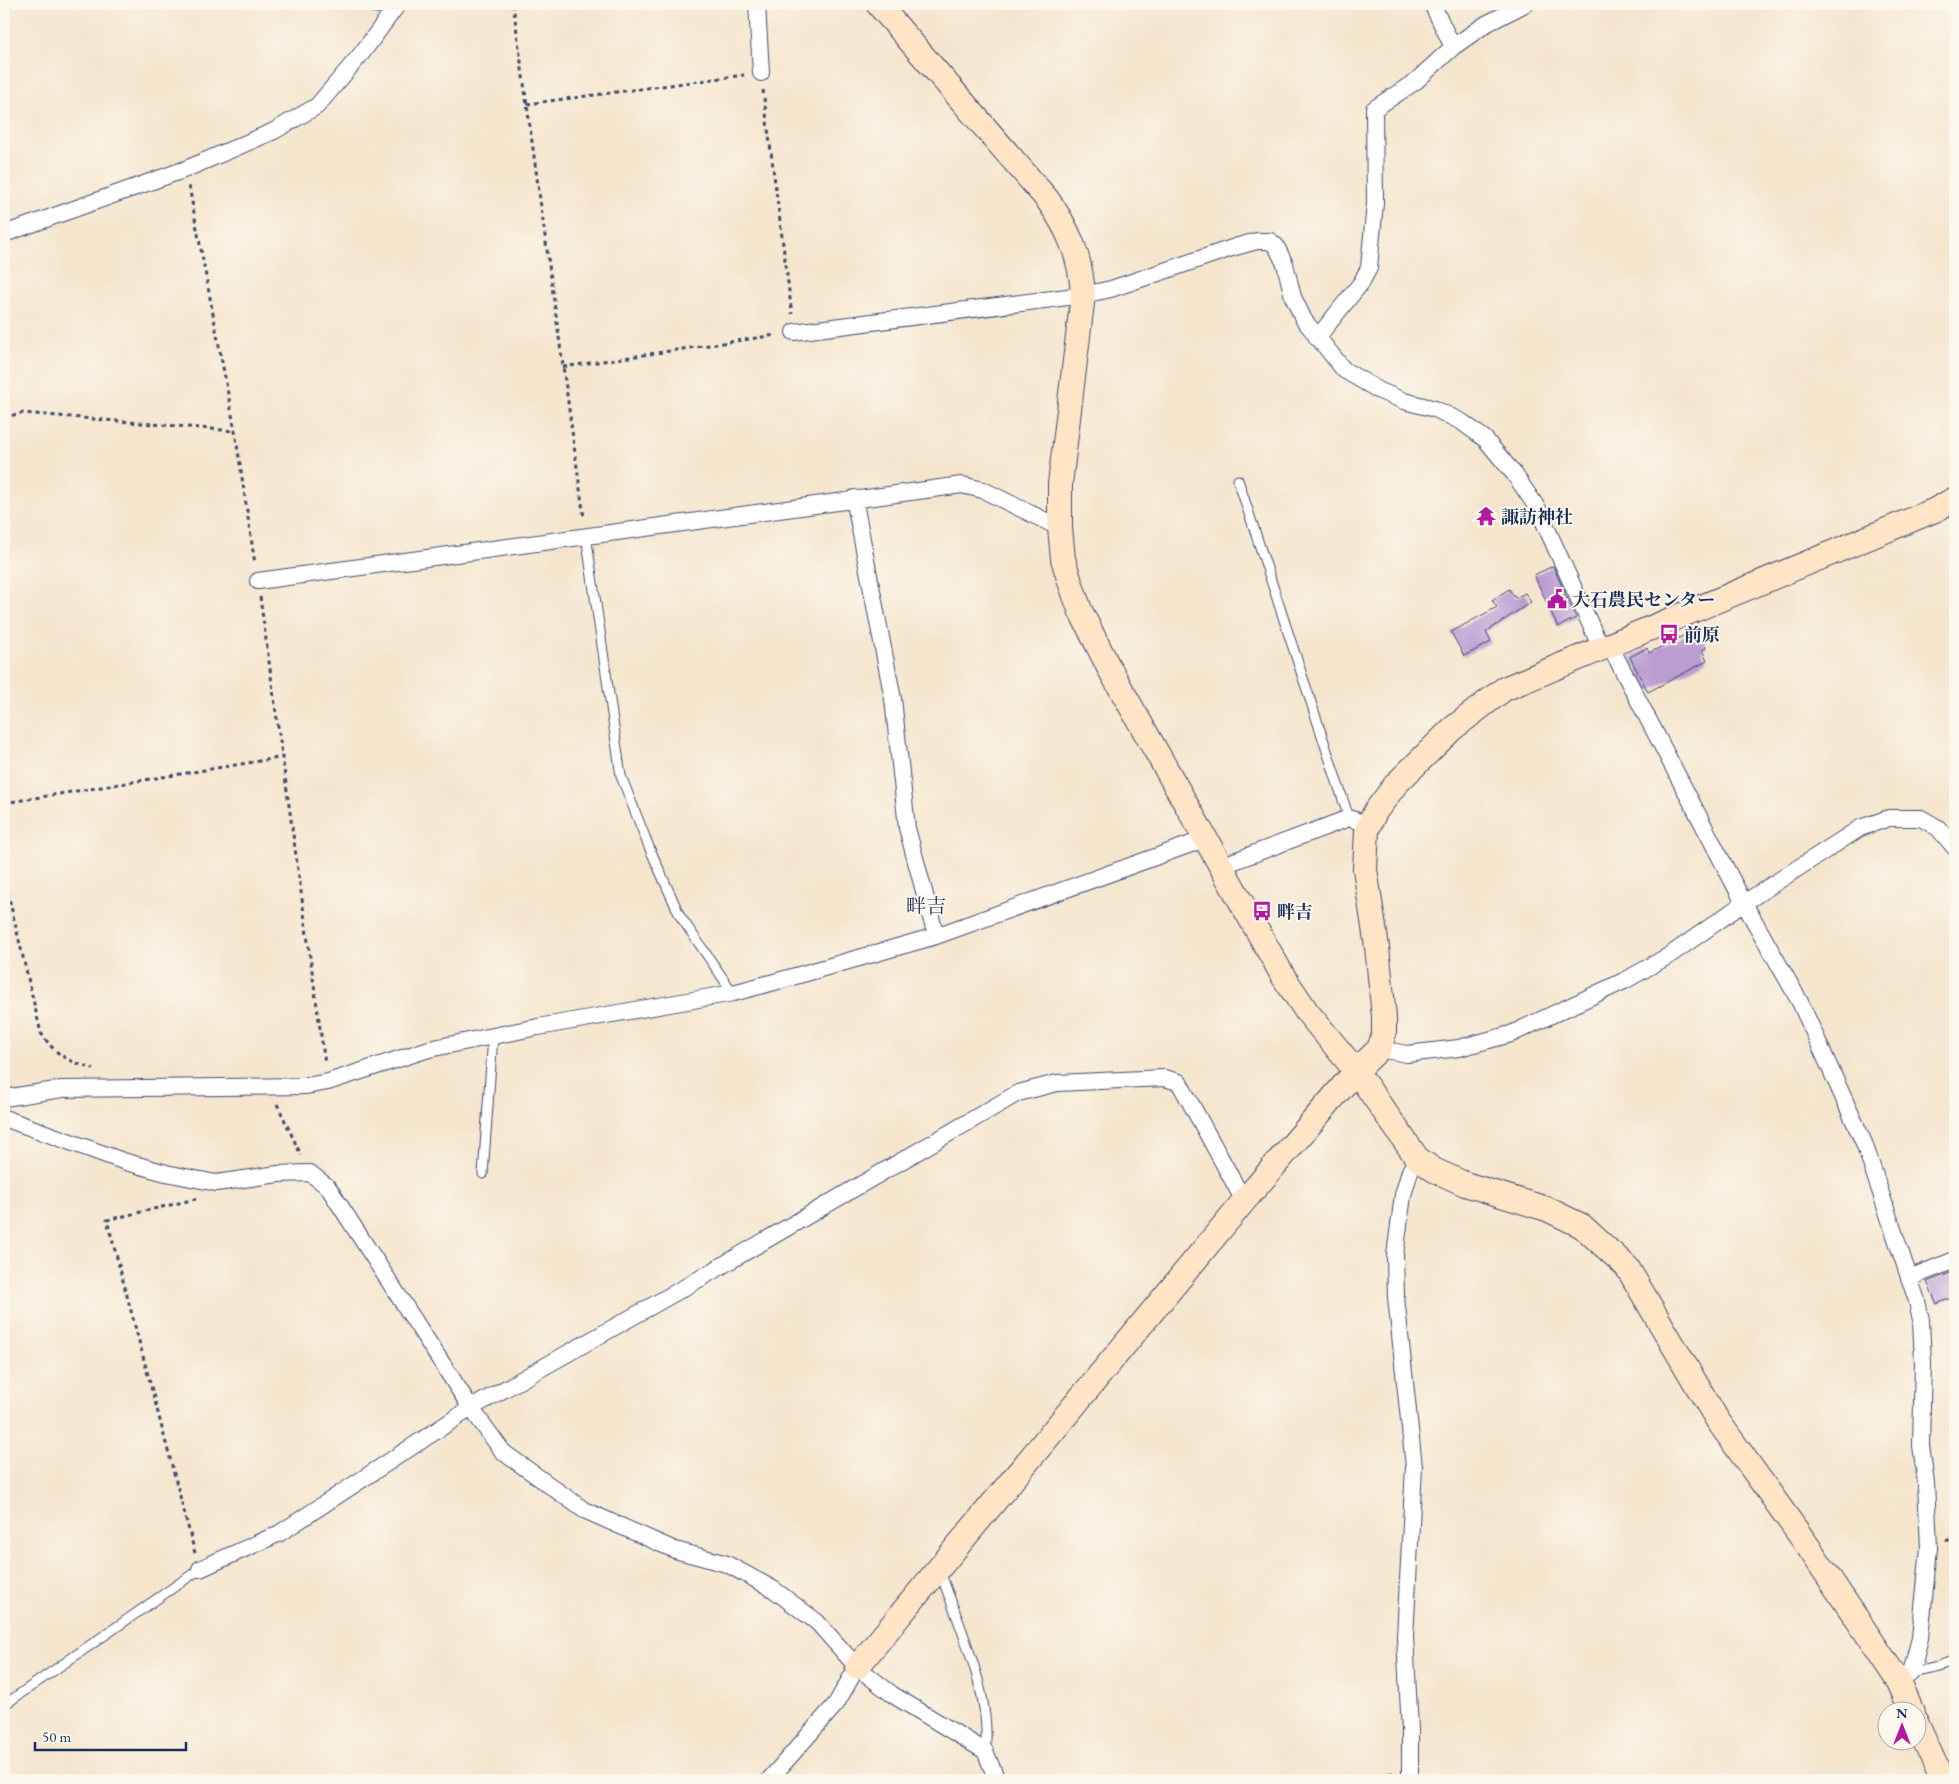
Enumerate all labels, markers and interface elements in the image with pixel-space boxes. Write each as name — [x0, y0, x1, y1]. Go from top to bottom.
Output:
temple icon: 諏訪神社 — [1475, 505, 1497, 527]
place label: 諏訪神社 — [1501, 505, 1573, 528]
public building icon: 大石農民センター — [1546, 588, 1568, 610]
place label: 大石農民センター — [1572, 588, 1715, 611]
bus stop icon: 前原 — [1658, 623, 1680, 645]
place label: 前原 — [1684, 623, 1720, 646]
district label: 畔吉 — [906, 893, 946, 919]
bus stop icon: 畔吉 — [1251, 900, 1273, 922]
place label: 畔吉 — [1277, 900, 1313, 923]
north arrow — [1876, 1702, 1926, 1752]
text: N — [1896, 1704, 1908, 1722]
scale bar — [35, 1719, 186, 1751]
text: 50 m — [42, 1727, 71, 1746]

